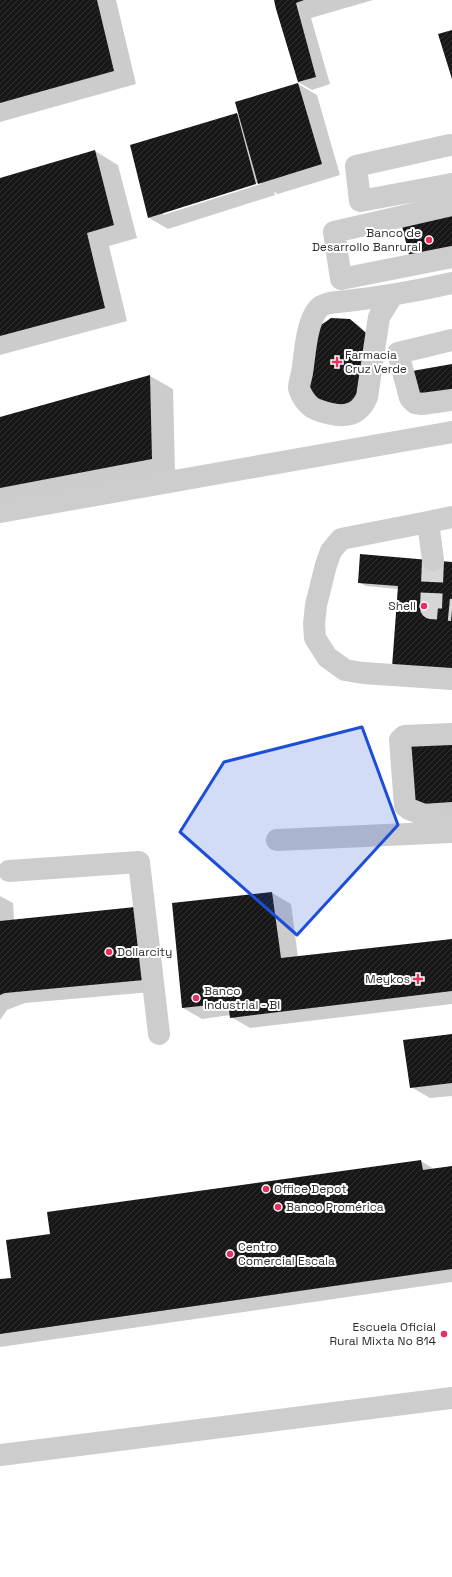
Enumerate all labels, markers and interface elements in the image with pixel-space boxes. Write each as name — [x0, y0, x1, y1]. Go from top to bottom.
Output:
place label: Banco de Desarrollo Banrural — [312, 225, 421, 255]
marker: Banco de Desarrollo Banrural — [424, 235, 434, 245]
place label: Farmacia Cruz Verde — [345, 347, 407, 377]
marker: Farmacia Cruz Verde — [332, 357, 342, 367]
place label: Shell — [388, 598, 416, 614]
marker: Shell — [419, 601, 429, 611]
place label: Dollarcity — [117, 944, 172, 960]
marker: Dollarcity — [104, 947, 114, 957]
place label: Meykos — [365, 971, 410, 987]
marker: Meykos — [413, 974, 423, 984]
place label: Banco Industrial - BI — [204, 983, 280, 1013]
marker: Banco Industrial - BI — [191, 993, 201, 1003]
place label: Office Depot — [274, 1181, 347, 1197]
marker: Office Depot — [261, 1184, 271, 1194]
place label: Banco Promérica — [286, 1199, 384, 1215]
marker: Banco Promérica — [273, 1202, 283, 1212]
place label: Centro Comercial Escala — [238, 1239, 335, 1269]
marker: Centro Comercial Escala — [225, 1249, 235, 1259]
place label: Escuela Oficial Rural Mixta No 814 — [329, 1319, 436, 1349]
marker: Escuela Oficial Rural Mixta No 814 — [439, 1329, 449, 1339]

